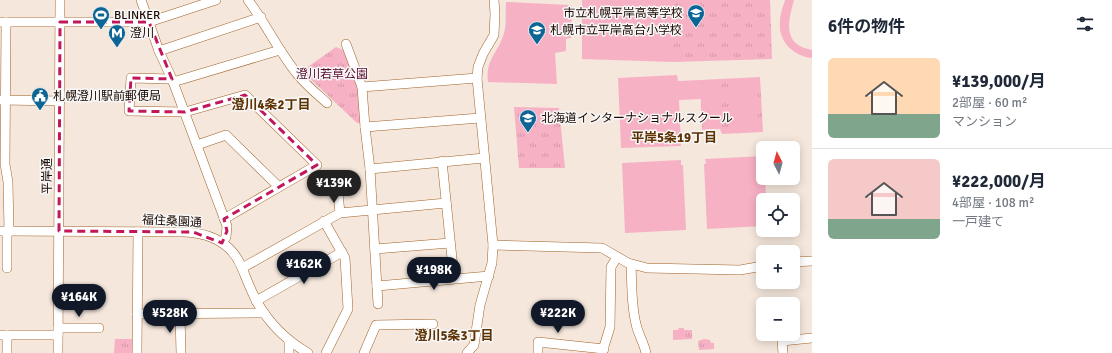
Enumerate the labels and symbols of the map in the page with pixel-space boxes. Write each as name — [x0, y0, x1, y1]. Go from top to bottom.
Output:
school or university icon: 市立札幌平岸高等学校 — [686, 3, 706, 28]
sports icon: BLINKER — [91, 5, 111, 30]
place label: 市立札幌平岸高等学校 — [563, 6, 683, 21]
place label: BLINKER — [114, 8, 160, 23]
school or university icon: 札幌市立平岸高台小学校 — [527, 20, 547, 45]
metro station icon: 澄川 — [107, 23, 127, 48]
place label: 札幌市立平岸高台小学校 — [550, 23, 682, 38]
place label: 澄川 — [130, 26, 154, 41]
park label: 澄川若草公園 — [296, 67, 368, 82]
public building icon: 札幌澄川駅前郵便局 — [30, 86, 50, 111]
place label: 札幌澄川駅前郵便局 — [53, 89, 161, 104]
district label: 澄川4条2丁目 — [231, 97, 311, 113]
school or university icon: 北海道インターナショナルスクール — [518, 108, 538, 133]
place label: 北海道インターナショナルスクール — [541, 111, 733, 126]
district label: 平岸5条19丁目 — [631, 130, 717, 146]
north arrow — [756, 141, 800, 185]
street label: 平岸通 — [40, 158, 55, 194]
pin: ¥139K — [306, 170, 362, 204]
street label: 福住桑園通 — [142, 212, 202, 231]
pin: ¥162K — [276, 251, 332, 285]
pin: ¥198K — [406, 257, 462, 291]
pin: ¥164K — [51, 284, 107, 318]
pin: ¥528K — [142, 300, 198, 334]
pin: ¥222K — [530, 300, 586, 334]
district label: 澄川5条3丁目 — [414, 328, 494, 344]

